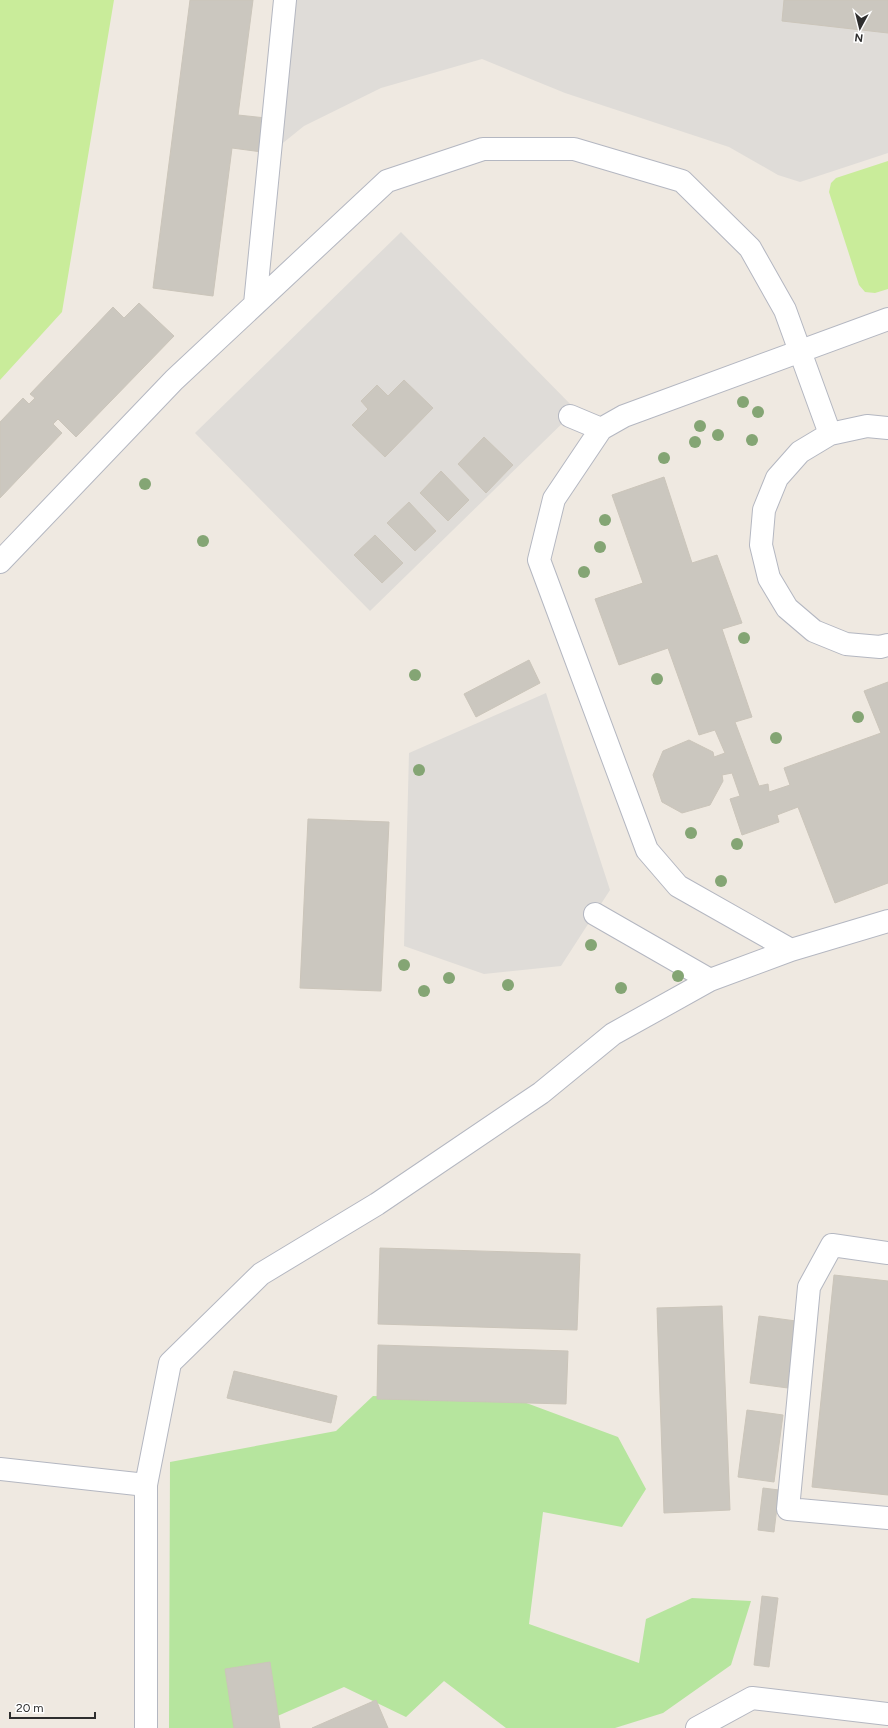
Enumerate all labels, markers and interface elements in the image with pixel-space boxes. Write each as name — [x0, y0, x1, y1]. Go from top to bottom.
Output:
north arrow — [840, 8, 880, 48]
text: N — [854, 30, 864, 44]
scale bar — [10, 1694, 95, 1720]
text: 20 m — [16, 1701, 44, 1715]

